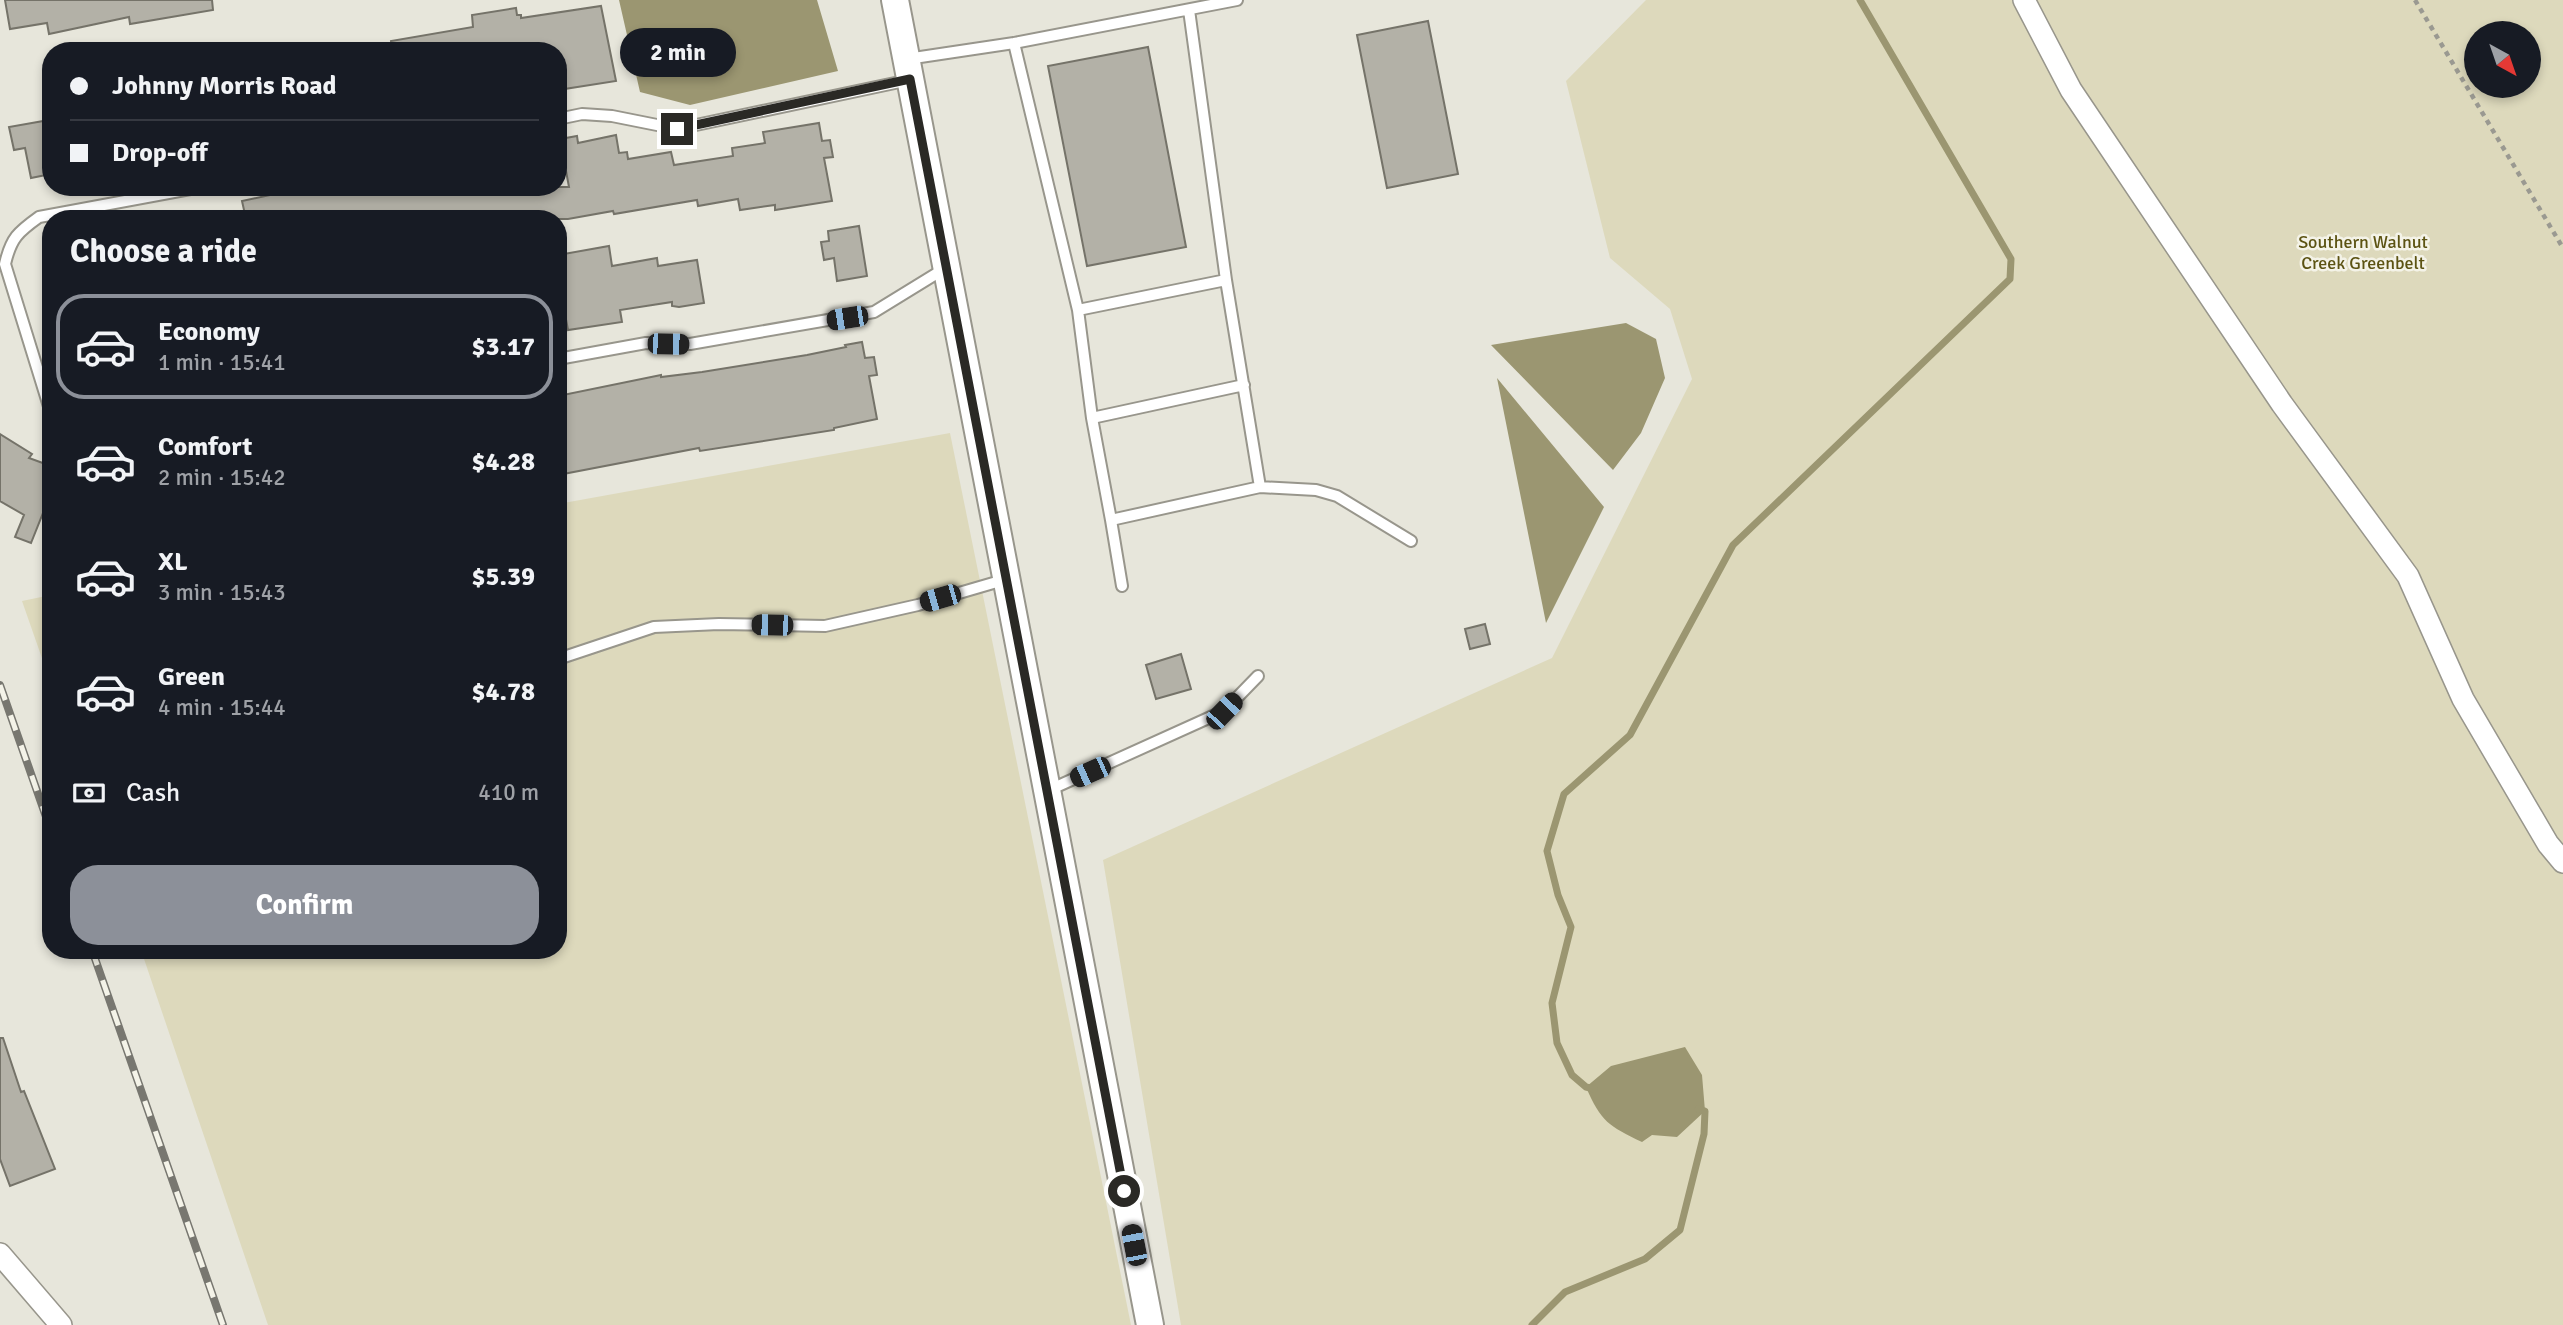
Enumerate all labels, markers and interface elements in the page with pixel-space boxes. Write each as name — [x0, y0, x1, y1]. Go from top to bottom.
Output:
north arrow — [2464, 21, 2541, 98]
map controls — [2464, 21, 2541, 98]
callout: 2 min — [619, 27, 735, 76]
text: 2 min — [650, 38, 706, 67]
text: Johnny Morris Road — [112, 70, 337, 102]
route end — [661, 113, 693, 145]
text: Drop-off — [112, 137, 208, 169]
park label: Southern Walnut Creek Greenbelt — [2298, 231, 2428, 274]
text: Choose a ride — [70, 232, 257, 271]
car — [825, 304, 870, 332]
icon: car — [74, 315, 137, 378]
text: Economy — [158, 316, 260, 348]
text: $3.17 — [471, 331, 535, 363]
car — [647, 333, 690, 355]
text: 1 min · 15:41 — [158, 348, 286, 377]
icon: car — [74, 430, 137, 493]
text: Comfort — [158, 431, 252, 463]
text: $4.28 — [471, 446, 535, 478]
text: 2 min · 15:42 — [158, 463, 286, 492]
icon: car — [74, 545, 137, 608]
text: XL — [158, 546, 188, 578]
text: $5.39 — [471, 561, 535, 593]
text: 3 min · 15:43 — [158, 578, 286, 607]
car — [917, 582, 964, 614]
car — [751, 614, 794, 636]
icon: car — [74, 660, 137, 723]
text: Green — [158, 661, 225, 693]
text: $4.78 — [471, 676, 535, 708]
car — [1202, 689, 1247, 733]
text: 4 min · 15:44 — [158, 693, 286, 722]
car — [1067, 754, 1114, 790]
icon: cash — [70, 774, 108, 812]
text: Cash — [126, 777, 180, 809]
text: 410 m — [478, 778, 539, 807]
button: Confirm — [70, 865, 539, 945]
route start — [1108, 1175, 1140, 1207]
car — [1120, 1222, 1149, 1268]

